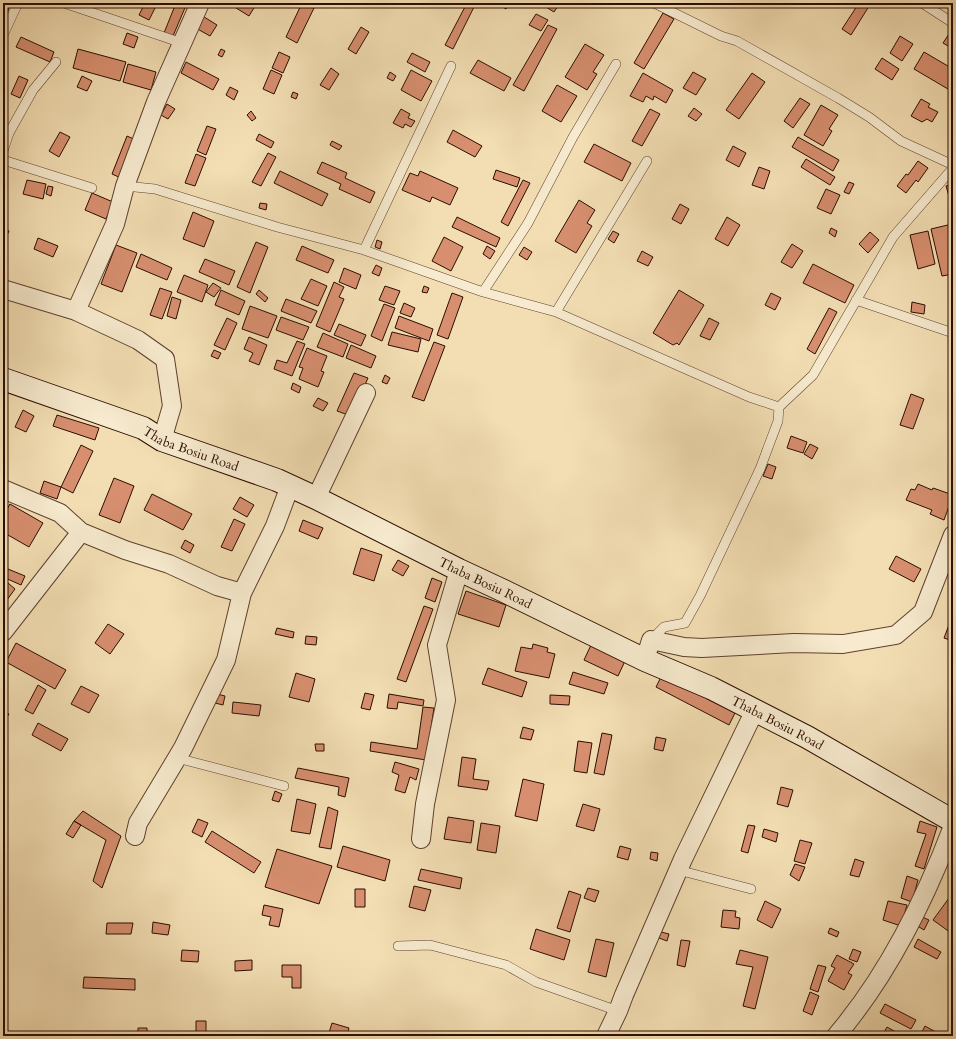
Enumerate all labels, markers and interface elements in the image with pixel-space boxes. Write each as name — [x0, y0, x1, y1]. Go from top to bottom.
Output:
street label: Thaba Bosiu Road — [139, 422, 241, 476]
street label: Thaba Bosiu Road — [435, 553, 535, 613]
street label: Thaba Bosiu Road — [728, 692, 827, 755]

